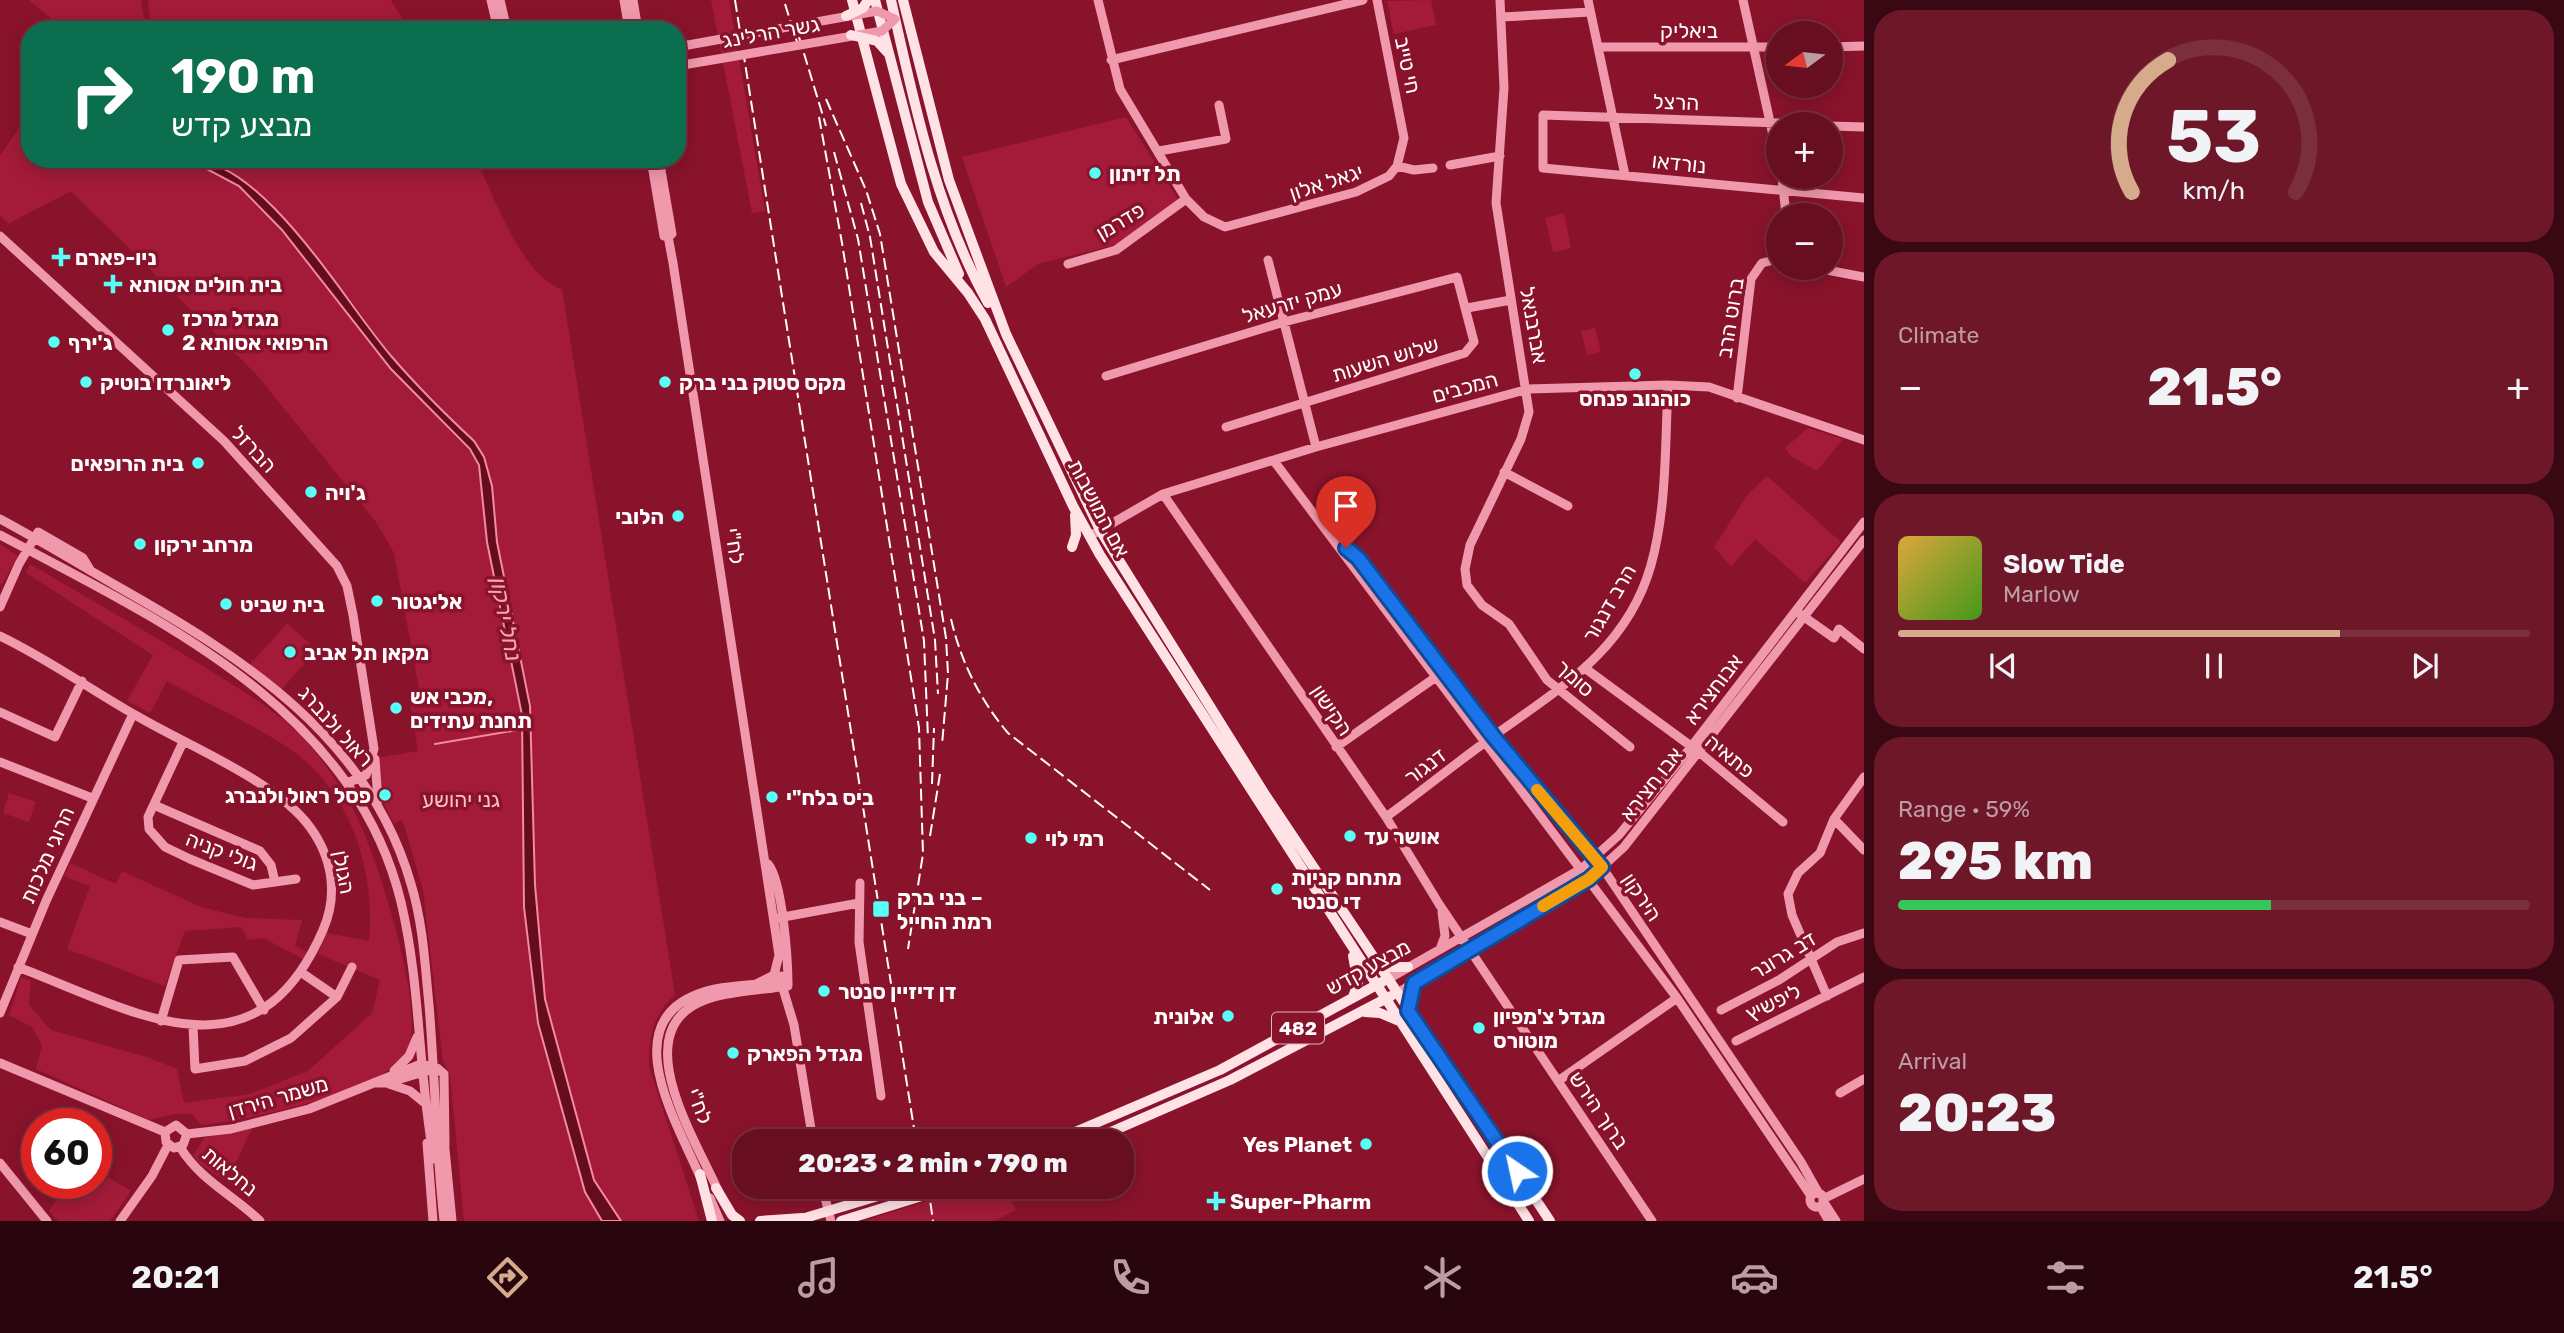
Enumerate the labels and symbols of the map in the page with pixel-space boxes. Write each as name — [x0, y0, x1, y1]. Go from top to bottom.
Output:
street label: גשר הרלינג — [720, 11, 822, 53]
street label: ביאליק — [1660, 18, 1718, 43]
north arrow — [1766, 21, 1843, 98]
street label: חי טייב — [1390, 34, 1426, 96]
street label: הרצל — [1652, 89, 1700, 115]
street label: נורדאו — [1651, 148, 1707, 178]
street label: יגאל אלון — [1286, 158, 1366, 206]
place label: תל זיתון — [1109, 161, 1181, 186]
marker: תל זיתון — [1087, 165, 1103, 181]
street label: פדרמן — [1091, 197, 1149, 245]
place label: ניו-פארם — [75, 245, 156, 270]
marker: ניו-פארם — [53, 249, 69, 265]
place label: בית חולים אסותא — [129, 272, 282, 297]
marker: בית חולים אסותא — [103, 274, 123, 294]
street label: עמק יזרעאל — [1239, 276, 1345, 328]
street label: ברוט הרב — [1711, 276, 1749, 360]
street label: אברבנאל — [1515, 285, 1553, 365]
place label: מגדל מרכז הרפואי אסותא 2 — [182, 306, 328, 355]
marker: מגדל מרכז הרפואי אסותא 2 — [160, 322, 176, 338]
place label: ג'ירף — [68, 330, 113, 355]
street label: שלוש השעות — [1329, 331, 1441, 387]
marker: ג'ירף — [46, 334, 62, 350]
street label: המכבים — [1429, 366, 1501, 408]
marker: כוהנוב פנחס — [1627, 366, 1643, 382]
place label: ליאונרדו בוטיק — [100, 370, 231, 395]
place label: מקס סטוק בני ברק — [679, 370, 846, 395]
marker: ליאונרדו בוטיק — [78, 374, 94, 390]
marker: מקס סטוק בני ברק — [657, 374, 673, 390]
place label: כוהנוב פנחס — [1579, 386, 1691, 411]
street label: הברזל — [226, 420, 282, 478]
place label: בית הרופאים — [71, 451, 184, 476]
marker: בית הרופאים — [190, 455, 206, 471]
street label: אם המושבות — [1063, 455, 1135, 561]
pin — [1316, 476, 1376, 548]
place label: ג'ויה — [325, 480, 366, 505]
marker: ג'ויה — [303, 484, 319, 500]
place label: הלובי — [615, 504, 664, 529]
marker: הלובי — [670, 508, 686, 524]
street label: לח"י — [720, 526, 750, 566]
place label: מרחב ירקון — [154, 532, 253, 557]
marker: מרחב ירקון — [132, 536, 148, 552]
street label: הרב דנגור — [1577, 560, 1641, 646]
water label: נחל ירקון — [484, 575, 528, 663]
place label: אליגטור — [391, 589, 462, 614]
place label: בית שביט — [240, 592, 325, 617]
marker: אליגטור — [369, 593, 385, 609]
marker: בית שביט — [218, 596, 234, 612]
place label: מקאן תל אביב — [304, 640, 429, 665]
marker: מקאן תל אביב — [282, 644, 298, 660]
street label: אבוחצירא — [1678, 649, 1748, 729]
street label: סומך — [1550, 654, 1600, 702]
street label: ראול ולנברג — [293, 680, 379, 772]
street label: הקישון — [1306, 680, 1358, 740]
place label: מכבי אש, תחנת עתידים — [410, 684, 532, 733]
marker: מכבי אש, תחנת עתידים — [388, 700, 404, 716]
street label: פתאיה — [1700, 729, 1760, 783]
street label: דנגור — [1399, 742, 1451, 790]
street label: אבו חצירא — [1614, 742, 1688, 826]
place label: פסל ראול ולנברג — [225, 783, 371, 808]
place label: ביס בלח"י — [786, 785, 874, 810]
marker: פסל ראול ולנברג — [377, 787, 393, 803]
park label: גני יהושע — [422, 787, 500, 812]
marker: ביס בלח"י — [764, 789, 780, 805]
street label: הרוגי מלכות — [15, 803, 79, 907]
place label: אושר עד — [1364, 824, 1440, 849]
street label: גולי קניה — [182, 826, 262, 876]
place label: רמי לוי — [1045, 826, 1104, 851]
marker: אושר עד — [1342, 828, 1358, 844]
marker: רמי לוי — [1023, 830, 1039, 846]
street label: הגולן — [328, 848, 360, 896]
place label: מתחם קניות די סנטר — [1291, 865, 1402, 914]
street label: הירקון — [1617, 868, 1667, 926]
marker: מתחם קניות די סנטר — [1269, 881, 1285, 897]
place label: בני ברק – רמת החייל — [897, 885, 992, 934]
marker: בני ברק – רמת החייל — [871, 899, 891, 919]
street label: דב גרונר — [1745, 926, 1821, 984]
street label: מבצע קדש — [1321, 934, 1415, 1000]
street label: ליפשיץ — [1741, 978, 1805, 1026]
place label: דן דיזיין סנטר — [838, 979, 957, 1004]
marker: דן דיזיין סנטר — [816, 983, 832, 999]
place label: אלונית — [1153, 1004, 1214, 1029]
place label: מגדל צ'מפיון מוטורס — [1493, 1004, 1606, 1053]
marker: אלונית — [1220, 1008, 1236, 1024]
road number: 482 — [1272, 1012, 1324, 1044]
marker: מגדל צ'מפיון מוטורס — [1471, 1020, 1487, 1036]
place label: מגדל הפארק — [747, 1041, 863, 1066]
marker: מגדל הפארק — [725, 1045, 741, 1061]
street label: ברוך הירש — [1564, 1066, 1634, 1154]
street label: משמר הירדן — [225, 1071, 331, 1123]
street label: לח"י — [682, 1084, 718, 1128]
speed limit sign: 60 — [21, 1108, 112, 1199]
place label: Yes Planet — [1243, 1132, 1352, 1157]
position arrow — [1480, 1134, 1554, 1208]
marker: Yes Planet — [1358, 1136, 1374, 1152]
street label: נחלאות — [197, 1141, 263, 1201]
place label: Super-Pharm — [1230, 1189, 1371, 1214]
marker: Super-Pharm — [1208, 1193, 1224, 1209]

